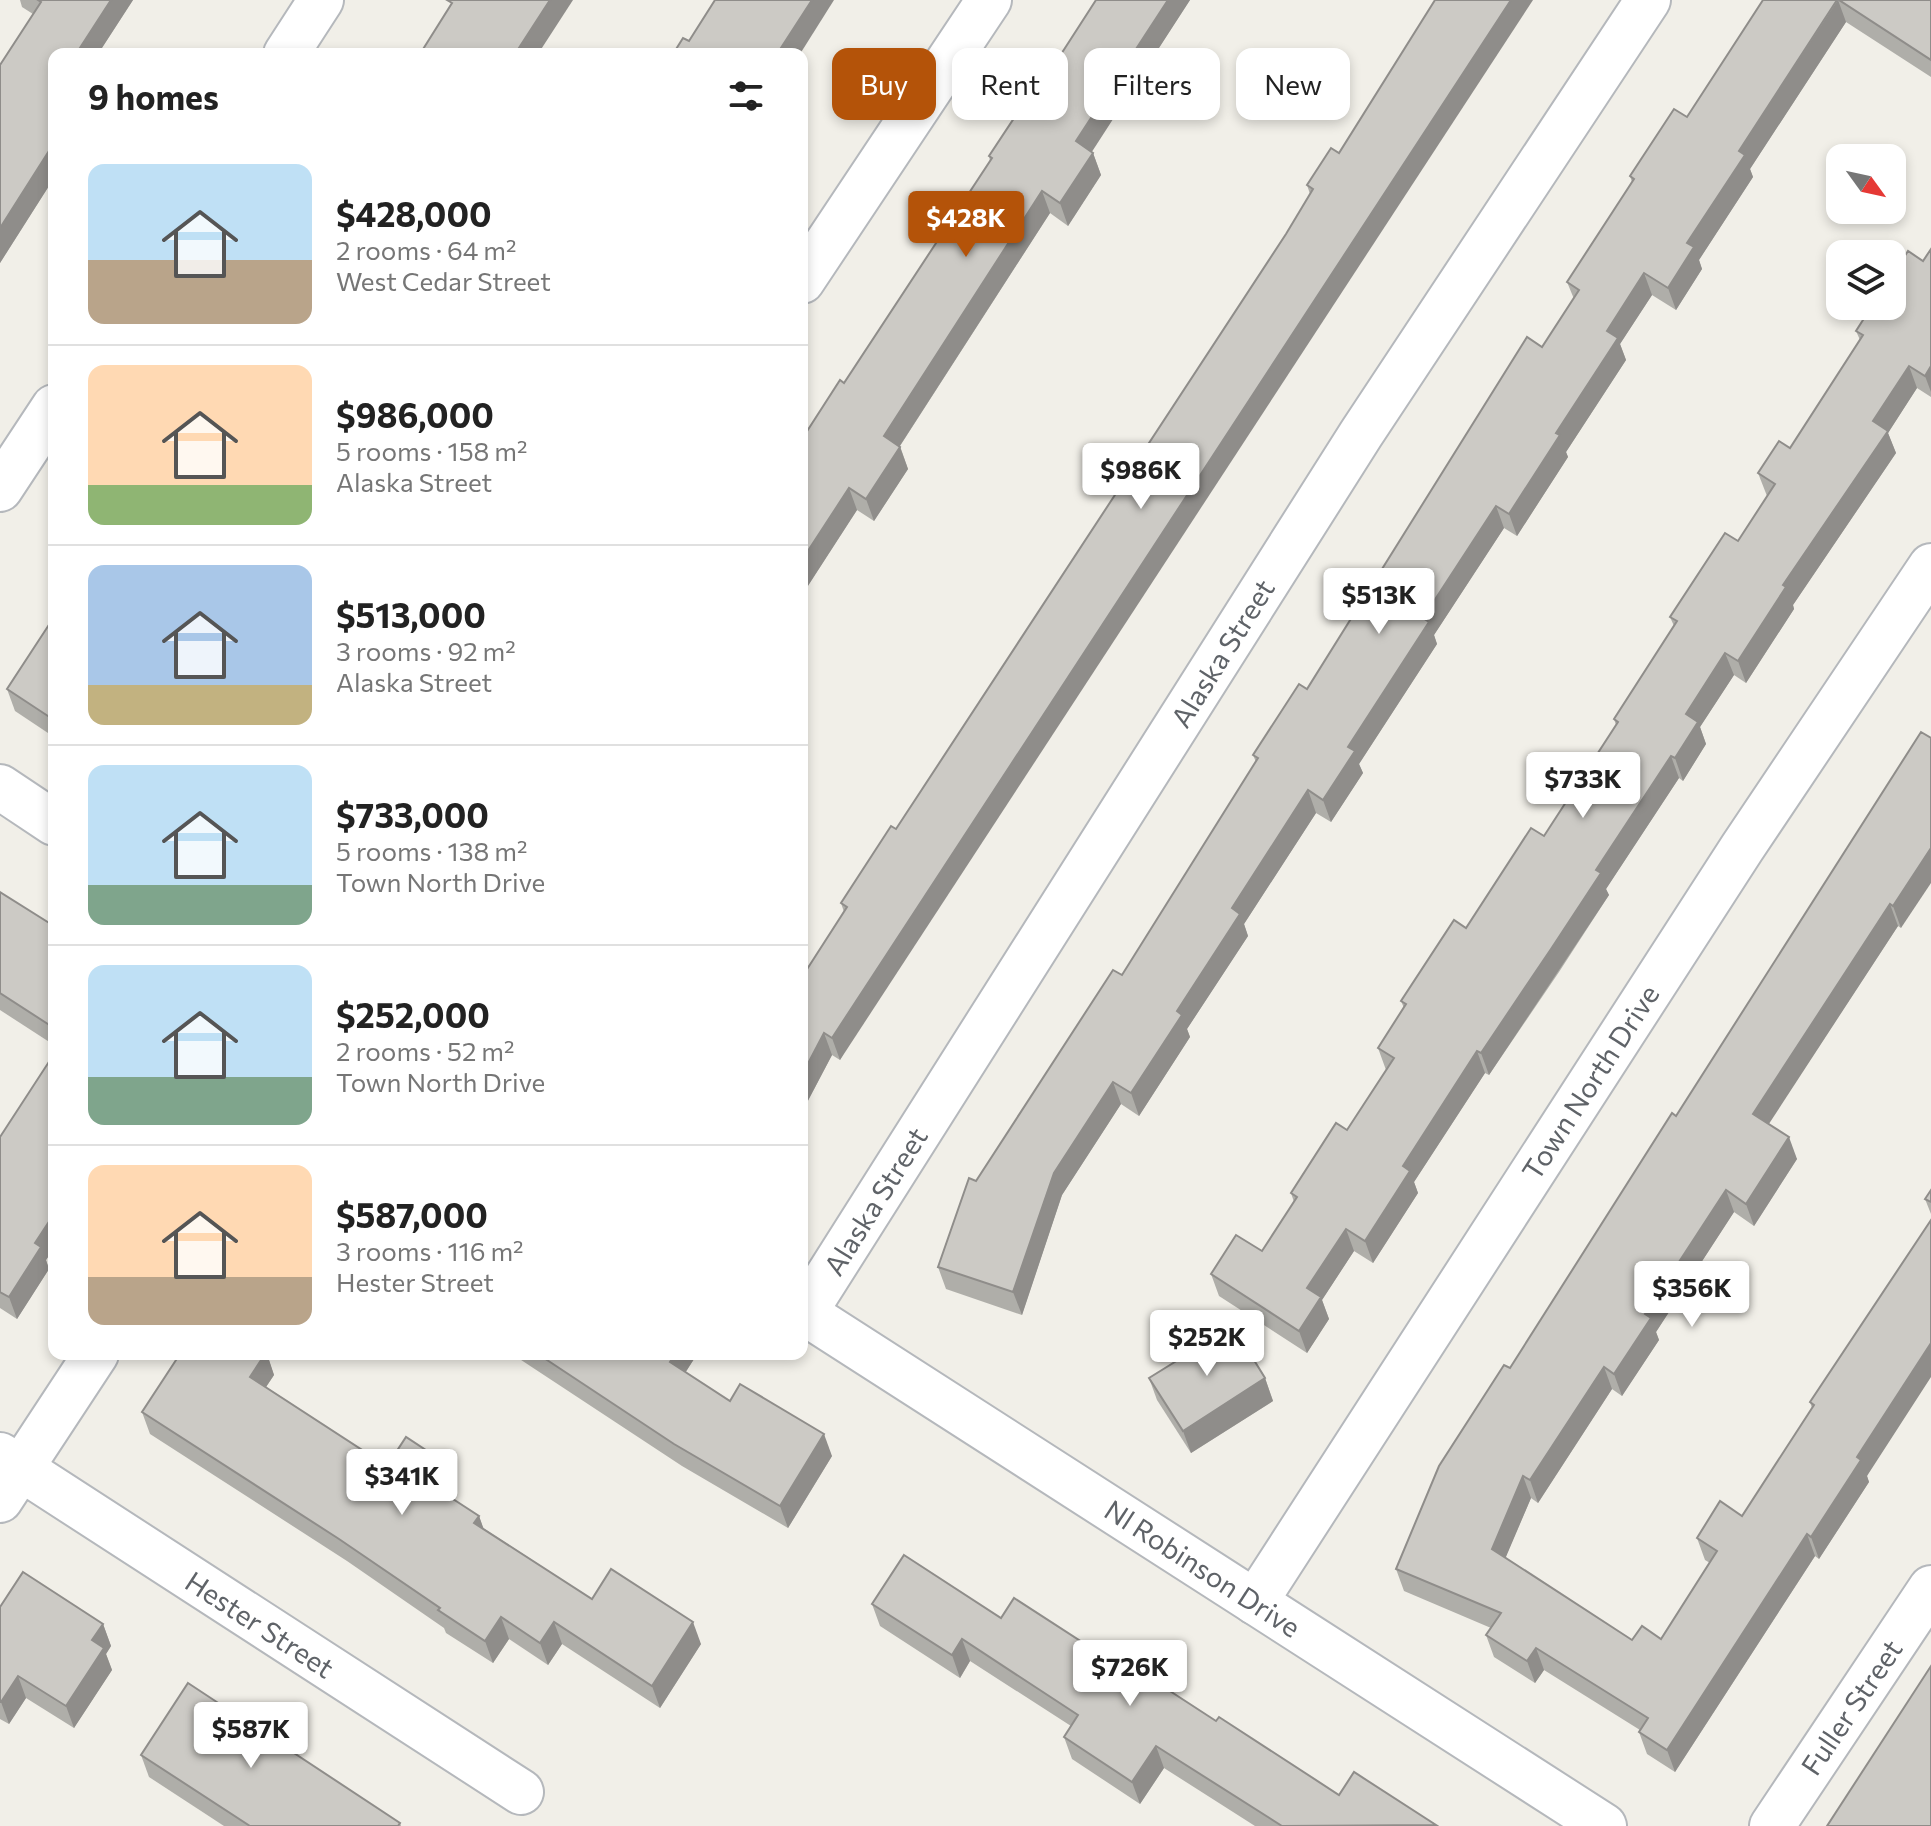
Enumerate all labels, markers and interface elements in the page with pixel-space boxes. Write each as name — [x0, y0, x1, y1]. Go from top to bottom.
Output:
chip: Buy — [832, 48, 936, 120]
chip: Rent — [952, 48, 1068, 120]
chip: Filters — [1084, 48, 1220, 120]
chip: New — [1236, 48, 1350, 120]
icon: filters — [724, 74, 768, 118]
text: 9 homes — [88, 75, 219, 117]
north arrow — [1826, 144, 1906, 224]
map controls — [1826, 144, 1906, 320]
pin: $428K — [910, 191, 1022, 259]
text: $428,000 — [336, 192, 492, 234]
icon: home — [152, 196, 248, 292]
text: $428K — [926, 201, 1006, 232]
text: 2 rooms · 64 m² — [336, 234, 517, 265]
button: layers — [1826, 240, 1906, 320]
text: West Cedar Street — [336, 265, 551, 296]
text: $986,000 — [336, 393, 494, 435]
icon: home — [152, 397, 248, 493]
text: 5 rooms · 158 m² — [336, 435, 527, 466]
pin: $986K — [1085, 443, 1197, 511]
text: $986K — [1100, 453, 1182, 484]
text: Alaska Street — [336, 466, 492, 497]
pin: $513K — [1323, 568, 1435, 636]
street label: Alaska Street — [1163, 573, 1281, 733]
text: $513K — [1341, 578, 1417, 609]
text: $513,000 — [336, 593, 486, 635]
icon: home — [152, 597, 248, 693]
text: 3 rooms · 92 m² — [336, 635, 516, 666]
text: Alaska Street — [336, 666, 492, 697]
pin: $733K — [1527, 752, 1639, 820]
text: $733K — [1544, 762, 1622, 793]
text: $733,000 — [336, 793, 489, 835]
icon: home — [152, 797, 248, 893]
text: 5 rooms · 138 m² — [336, 835, 527, 866]
text: Town North Drive — [336, 866, 545, 897]
street label: Town North Drive — [1514, 978, 1666, 1186]
text: $252,000 — [336, 993, 490, 1035]
icon: home — [152, 997, 248, 1093]
text: 2 rooms · 52 m² — [336, 1035, 514, 1066]
text: Town North Drive — [336, 1066, 545, 1097]
street label: Alaska Street — [816, 1121, 934, 1281]
text: $587,000 — [336, 1193, 488, 1235]
icon: home — [152, 1197, 248, 1293]
text: 3 rooms · 116 m² — [336, 1235, 524, 1266]
pin: $356K — [1636, 1261, 1748, 1329]
text: Hester Street — [336, 1266, 494, 1297]
text: $356K — [1652, 1271, 1732, 1302]
pin: $252K — [1151, 1310, 1263, 1378]
text: $252K — [1168, 1320, 1246, 1351]
pin: $341K — [346, 1449, 458, 1517]
text: $341K — [364, 1459, 440, 1490]
street label: Nl Robinson Drive — [1099, 1492, 1307, 1644]
street label: Hester Street — [179, 1563, 341, 1685]
street label: Fuller Street — [1793, 1633, 1909, 1781]
pin: $726K — [1074, 1640, 1186, 1708]
text: $726K — [1091, 1650, 1169, 1681]
pin: $587K — [195, 1702, 307, 1770]
text: $587K — [212, 1712, 290, 1743]

